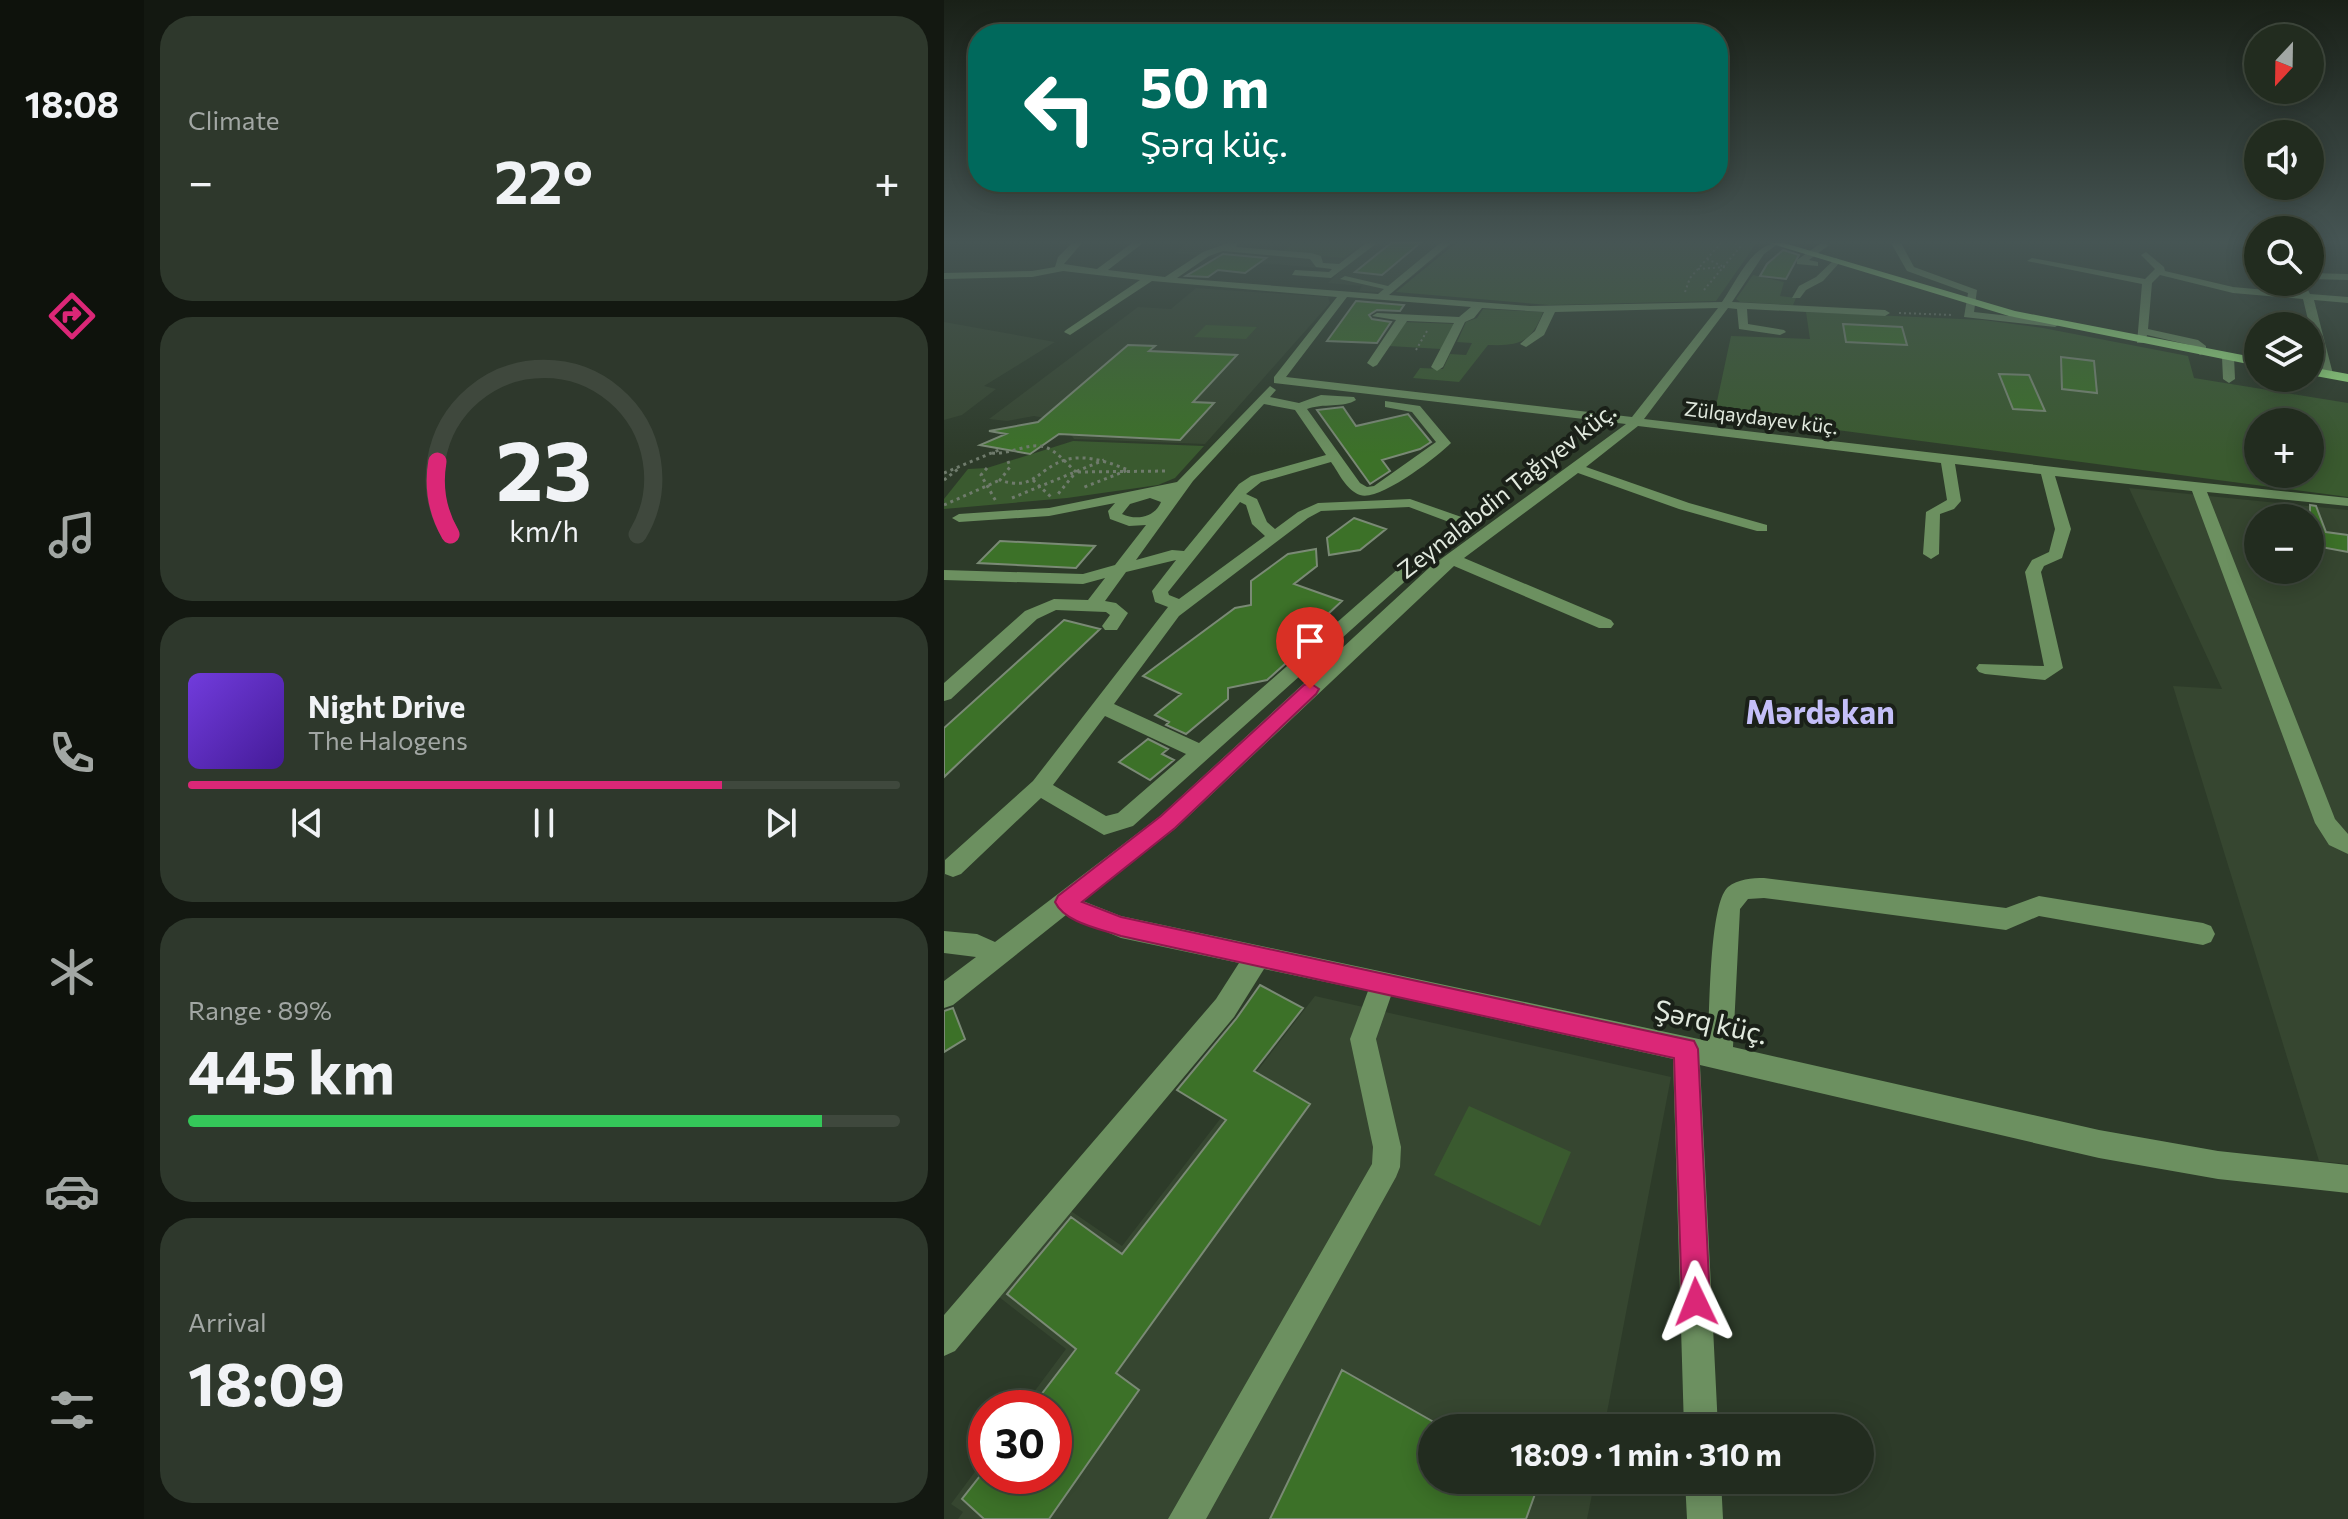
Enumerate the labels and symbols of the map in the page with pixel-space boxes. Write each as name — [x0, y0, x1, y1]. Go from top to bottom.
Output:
north arrow — [2244, 24, 2324, 104]
street label: Zeynalabdin Tağıyev küç. — [1391, 396, 1621, 584]
street label: Zülqaydayev küç. — [1683, 396, 1839, 438]
pin — [1276, 607, 1344, 689]
district label: Mərdəkan — [1745, 691, 1895, 731]
street label: Şərq küç. — [1651, 992, 1771, 1051]
position arrow — [1654, 1260, 1738, 1344]
speed limit sign: 30 — [968, 1390, 1072, 1494]

